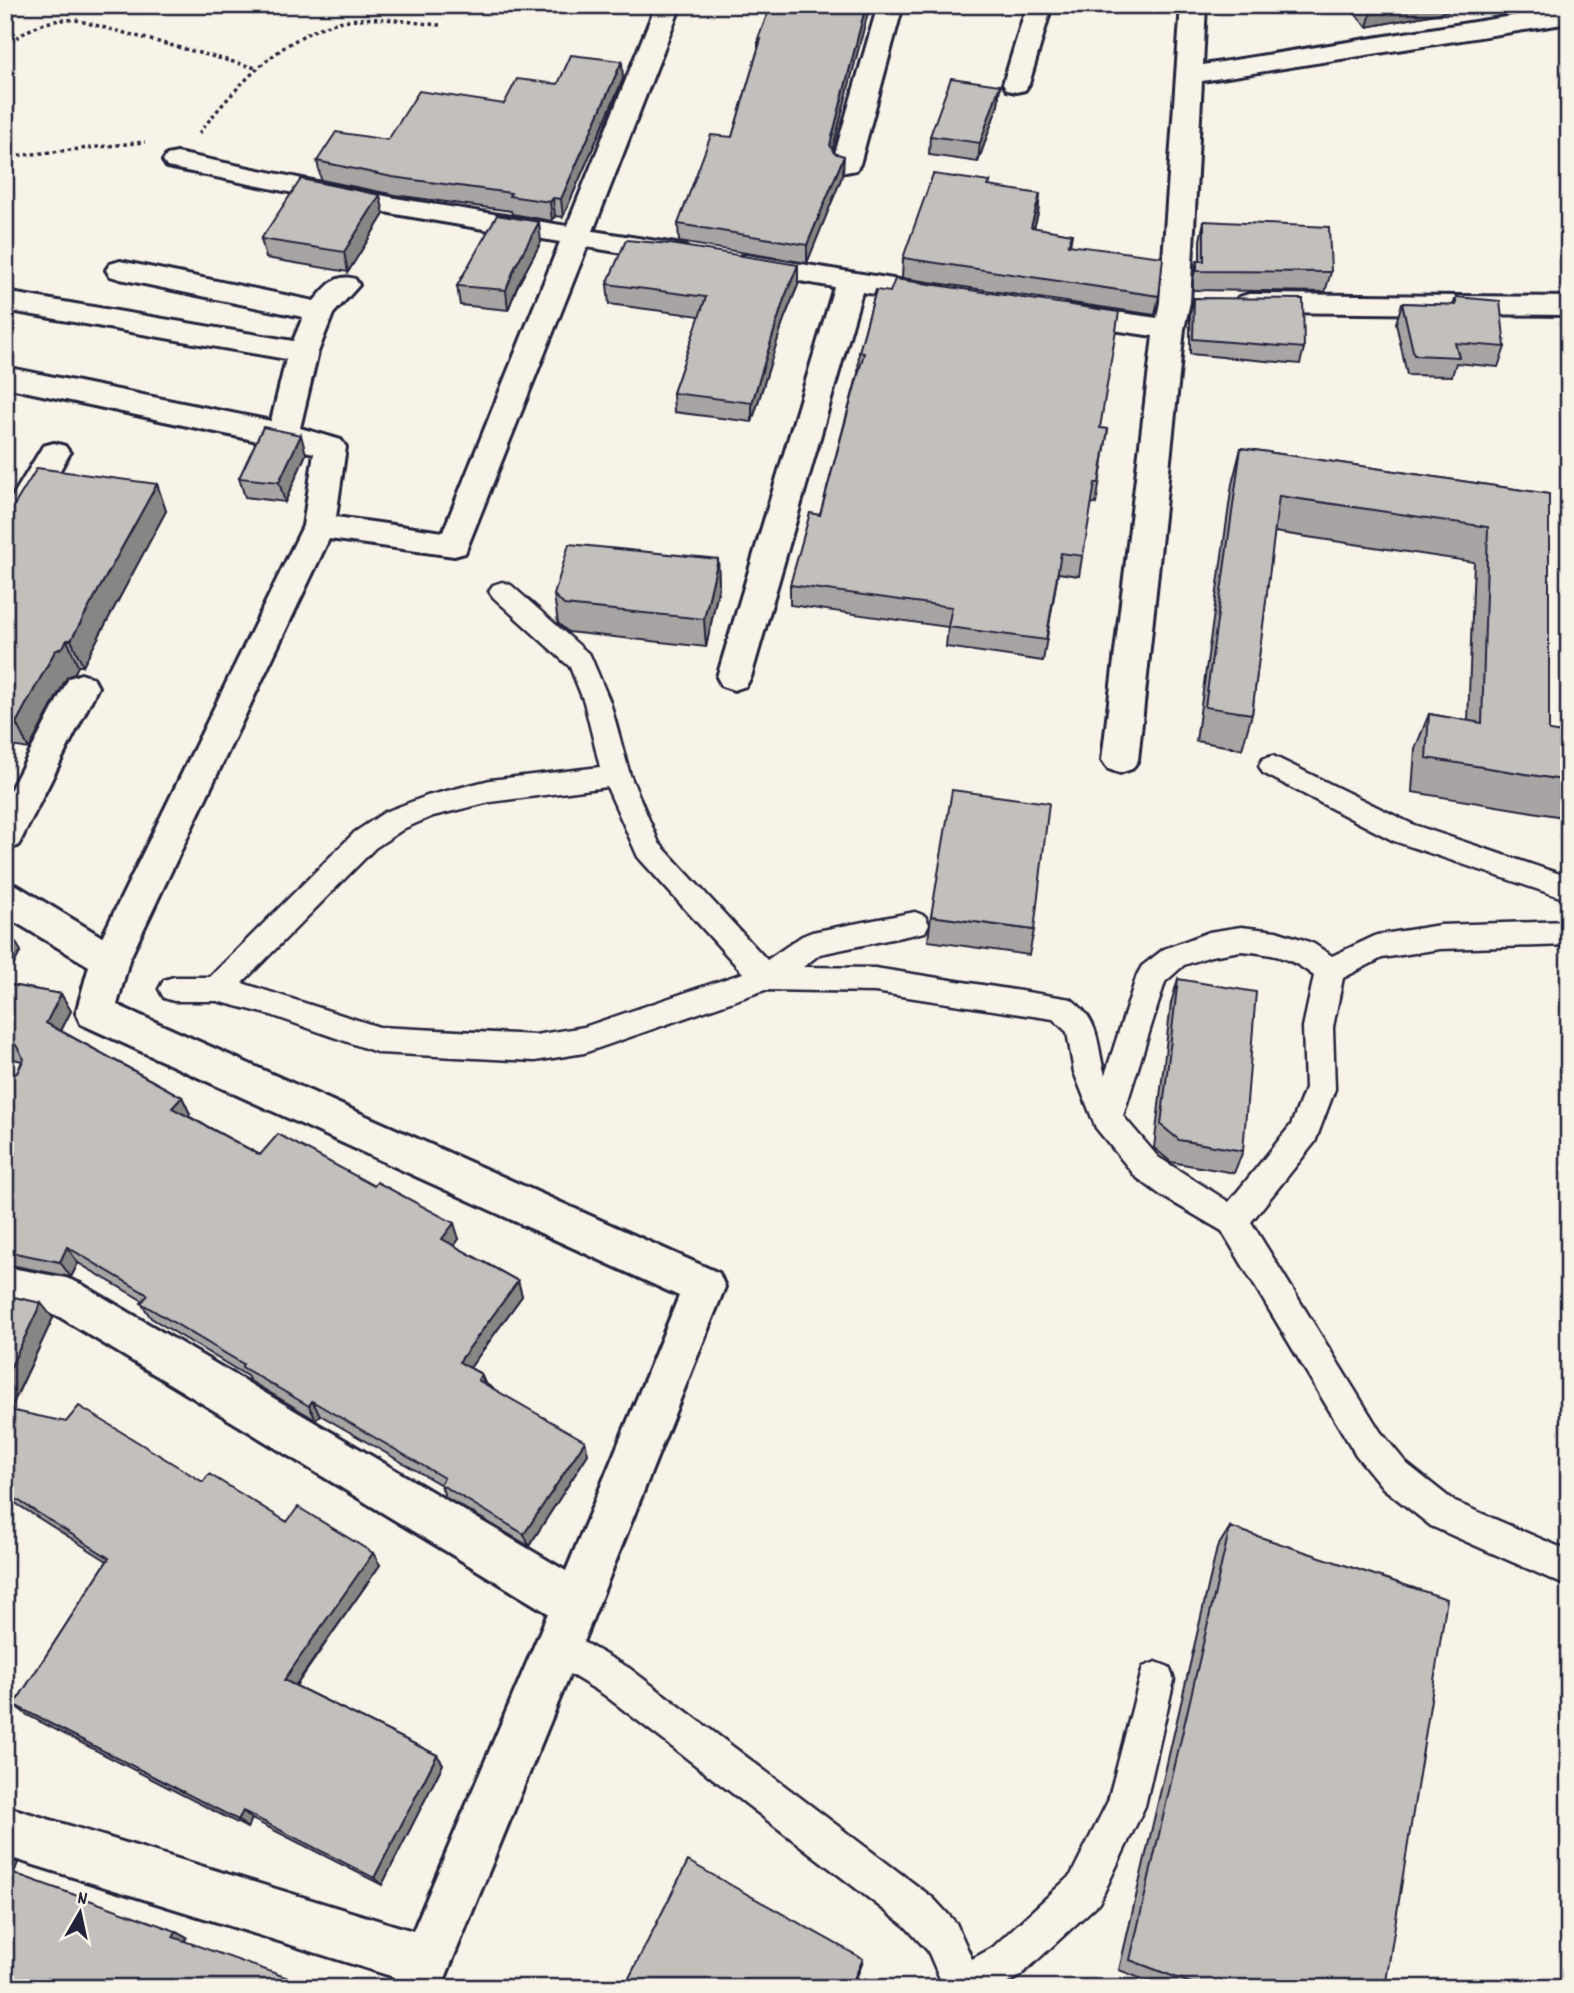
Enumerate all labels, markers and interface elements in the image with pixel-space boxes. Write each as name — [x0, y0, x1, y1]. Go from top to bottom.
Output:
north arrow — [46, 1878, 116, 1948]
text: N — [75, 1886, 89, 1914]

